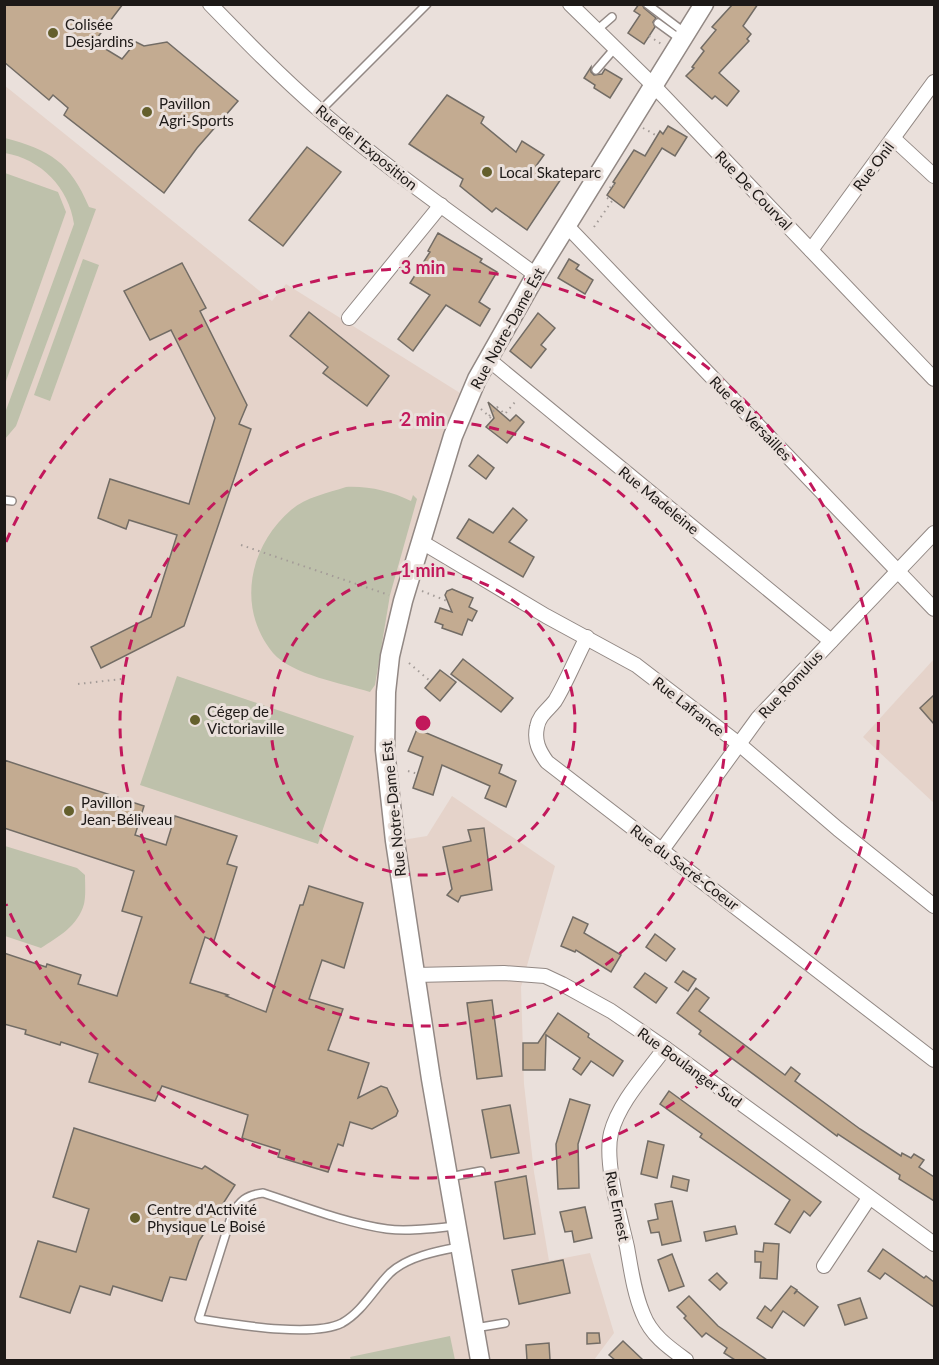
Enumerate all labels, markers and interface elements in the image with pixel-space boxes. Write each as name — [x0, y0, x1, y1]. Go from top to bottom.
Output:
place label: Colisée Desjardins — [65, 15, 134, 50]
marker: Colisée Desjardins — [46, 26, 60, 40]
place label: Pavillon Agri-Sports — [159, 94, 234, 129]
street label: Rue de l'Exposition — [313, 101, 421, 193]
marker: Pavillon Agri-Sports — [140, 105, 154, 119]
street label: Rue Onil — [849, 138, 897, 194]
street label: Rue De Courval — [712, 147, 796, 233]
place label: Local Skateparc — [499, 163, 601, 181]
marker: Local Skateparc — [480, 165, 494, 179]
text: 3 min — [401, 256, 445, 278]
street label: Rue Notre-Dame Est — [466, 264, 548, 392]
street label: Rue de Versailles — [706, 372, 796, 464]
text: 2 min — [401, 408, 445, 430]
street label: Rue Madeleine — [615, 462, 703, 538]
text: 1 min — [401, 559, 445, 581]
street label: Rue Romulus — [754, 647, 826, 721]
street label: Rue Lafrance — [650, 673, 728, 739]
place label: Cégep de Victoriaville — [207, 702, 285, 737]
marker: Cégep de Victoriaville — [188, 713, 202, 727]
centre of rings — [413, 713, 433, 733]
street label: Rue Notre-Dame Est — [377, 740, 409, 878]
place label: Pavillon Jean-Béliveau — [81, 793, 172, 828]
marker: Pavillon Jean-Béliveau — [62, 804, 76, 818]
street label: Rue du Sacré-Coeur — [627, 820, 743, 914]
street label: Rue Boulanger Sud — [634, 1023, 746, 1111]
street label: Rue Ernest — [602, 1169, 634, 1243]
place label: Centre d'Activité Physique Le Boisé — [147, 1200, 265, 1235]
marker: Centre d'Activité Physique Le Boisé — [128, 1211, 142, 1225]

